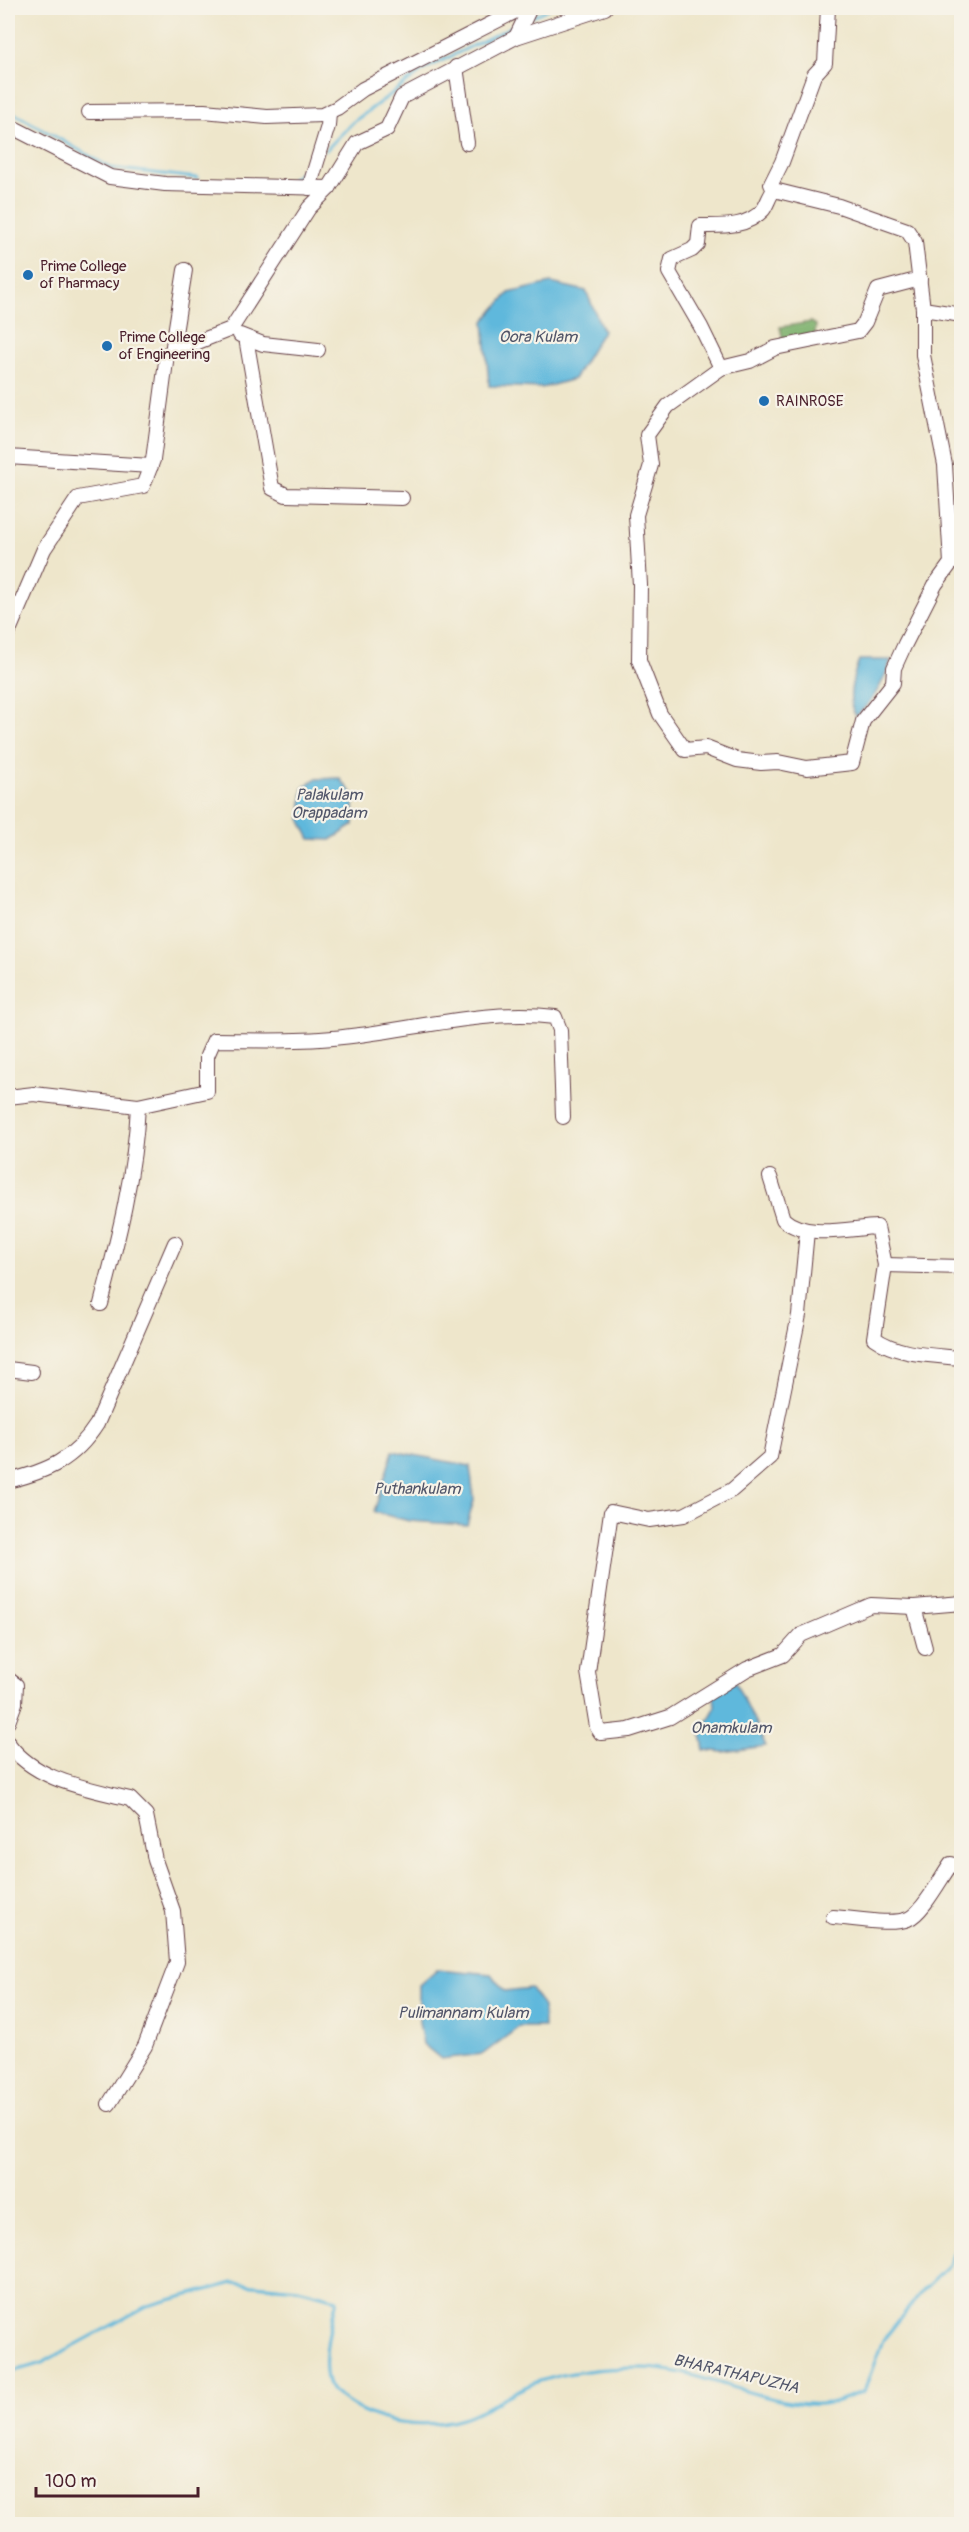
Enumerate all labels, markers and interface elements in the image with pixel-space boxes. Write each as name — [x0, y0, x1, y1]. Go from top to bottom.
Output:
place label: Prime College of Pharmacy — [40, 257, 127, 293]
marker: Prime College of Pharmacy — [21, 268, 35, 282]
water label: Oora Kulam — [499, 327, 578, 347]
place label: Prime College of Engineering — [119, 328, 210, 364]
marker: Prime College of Engineering — [100, 339, 114, 353]
place label: RAINROSE — [776, 392, 844, 411]
marker: RAINROSE — [757, 394, 771, 408]
water label: Palakulam Orappadam — [291, 785, 367, 823]
water label: Puthankulam — [373, 1479, 461, 1499]
water label: Onamkulam — [690, 1718, 772, 1738]
water label: Pulimannam Kulam — [398, 2003, 529, 2023]
water label: BHARATHAPUZHA — [671, 2350, 801, 2398]
scale bar — [36, 2460, 198, 2498]
text: 100 m — [45, 2470, 97, 2493]

